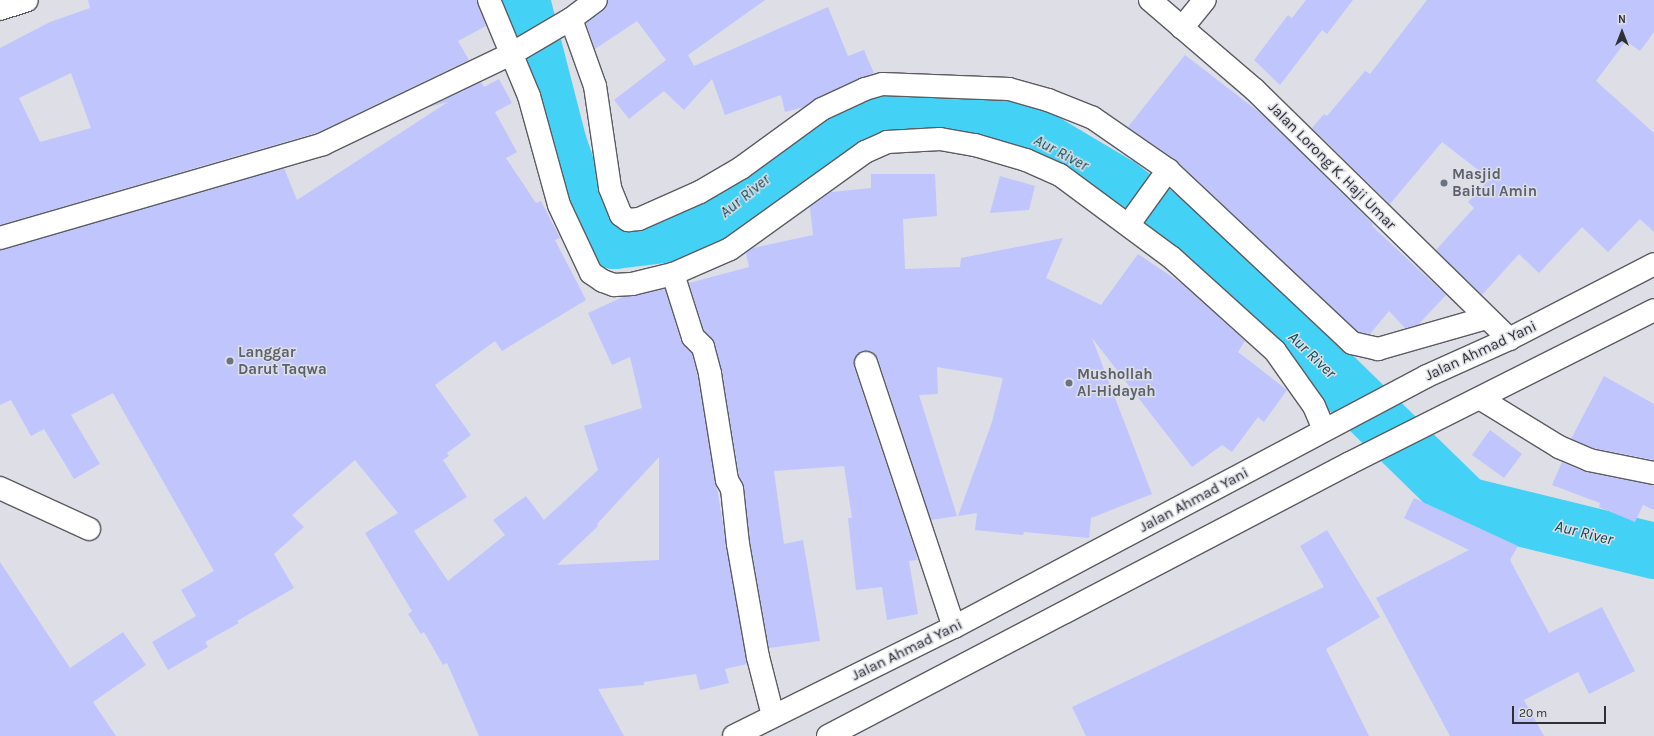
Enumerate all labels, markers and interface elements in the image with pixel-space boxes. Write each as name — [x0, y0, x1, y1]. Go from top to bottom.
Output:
north arrow — [1602, 12, 1642, 52]
text: N — [1618, 13, 1626, 26]
street label: Jalan Lorong K. Haji Umar — [1264, 98, 1400, 234]
water label: Aur River — [1030, 131, 1092, 175]
place label: Masjid Baitul Amin — [1452, 165, 1537, 200]
water label: Aur River — [716, 170, 774, 222]
marker: Masjid Baitul Amin — [1439, 178, 1449, 188]
street label: Jalan Ahmad Yani — [1422, 317, 1540, 385]
water label: Aur River — [1284, 328, 1340, 382]
place label: Langgar Darut Taqwa — [238, 343, 327, 378]
marker: Langgar Darut Taqwa — [225, 356, 235, 366]
place label: Mushollah Al-Hidayah — [1077, 365, 1156, 400]
marker: Mushollah Al-Hidayah — [1064, 378, 1074, 388]
street label: Jalan Ahmad Yani — [1136, 464, 1252, 536]
water label: Aur River — [1553, 517, 1615, 549]
street label: Jalan Ahmad Yani — [849, 615, 965, 685]
scale bar — [1514, 698, 1608, 724]
text: 20 m — [1519, 706, 1547, 720]

